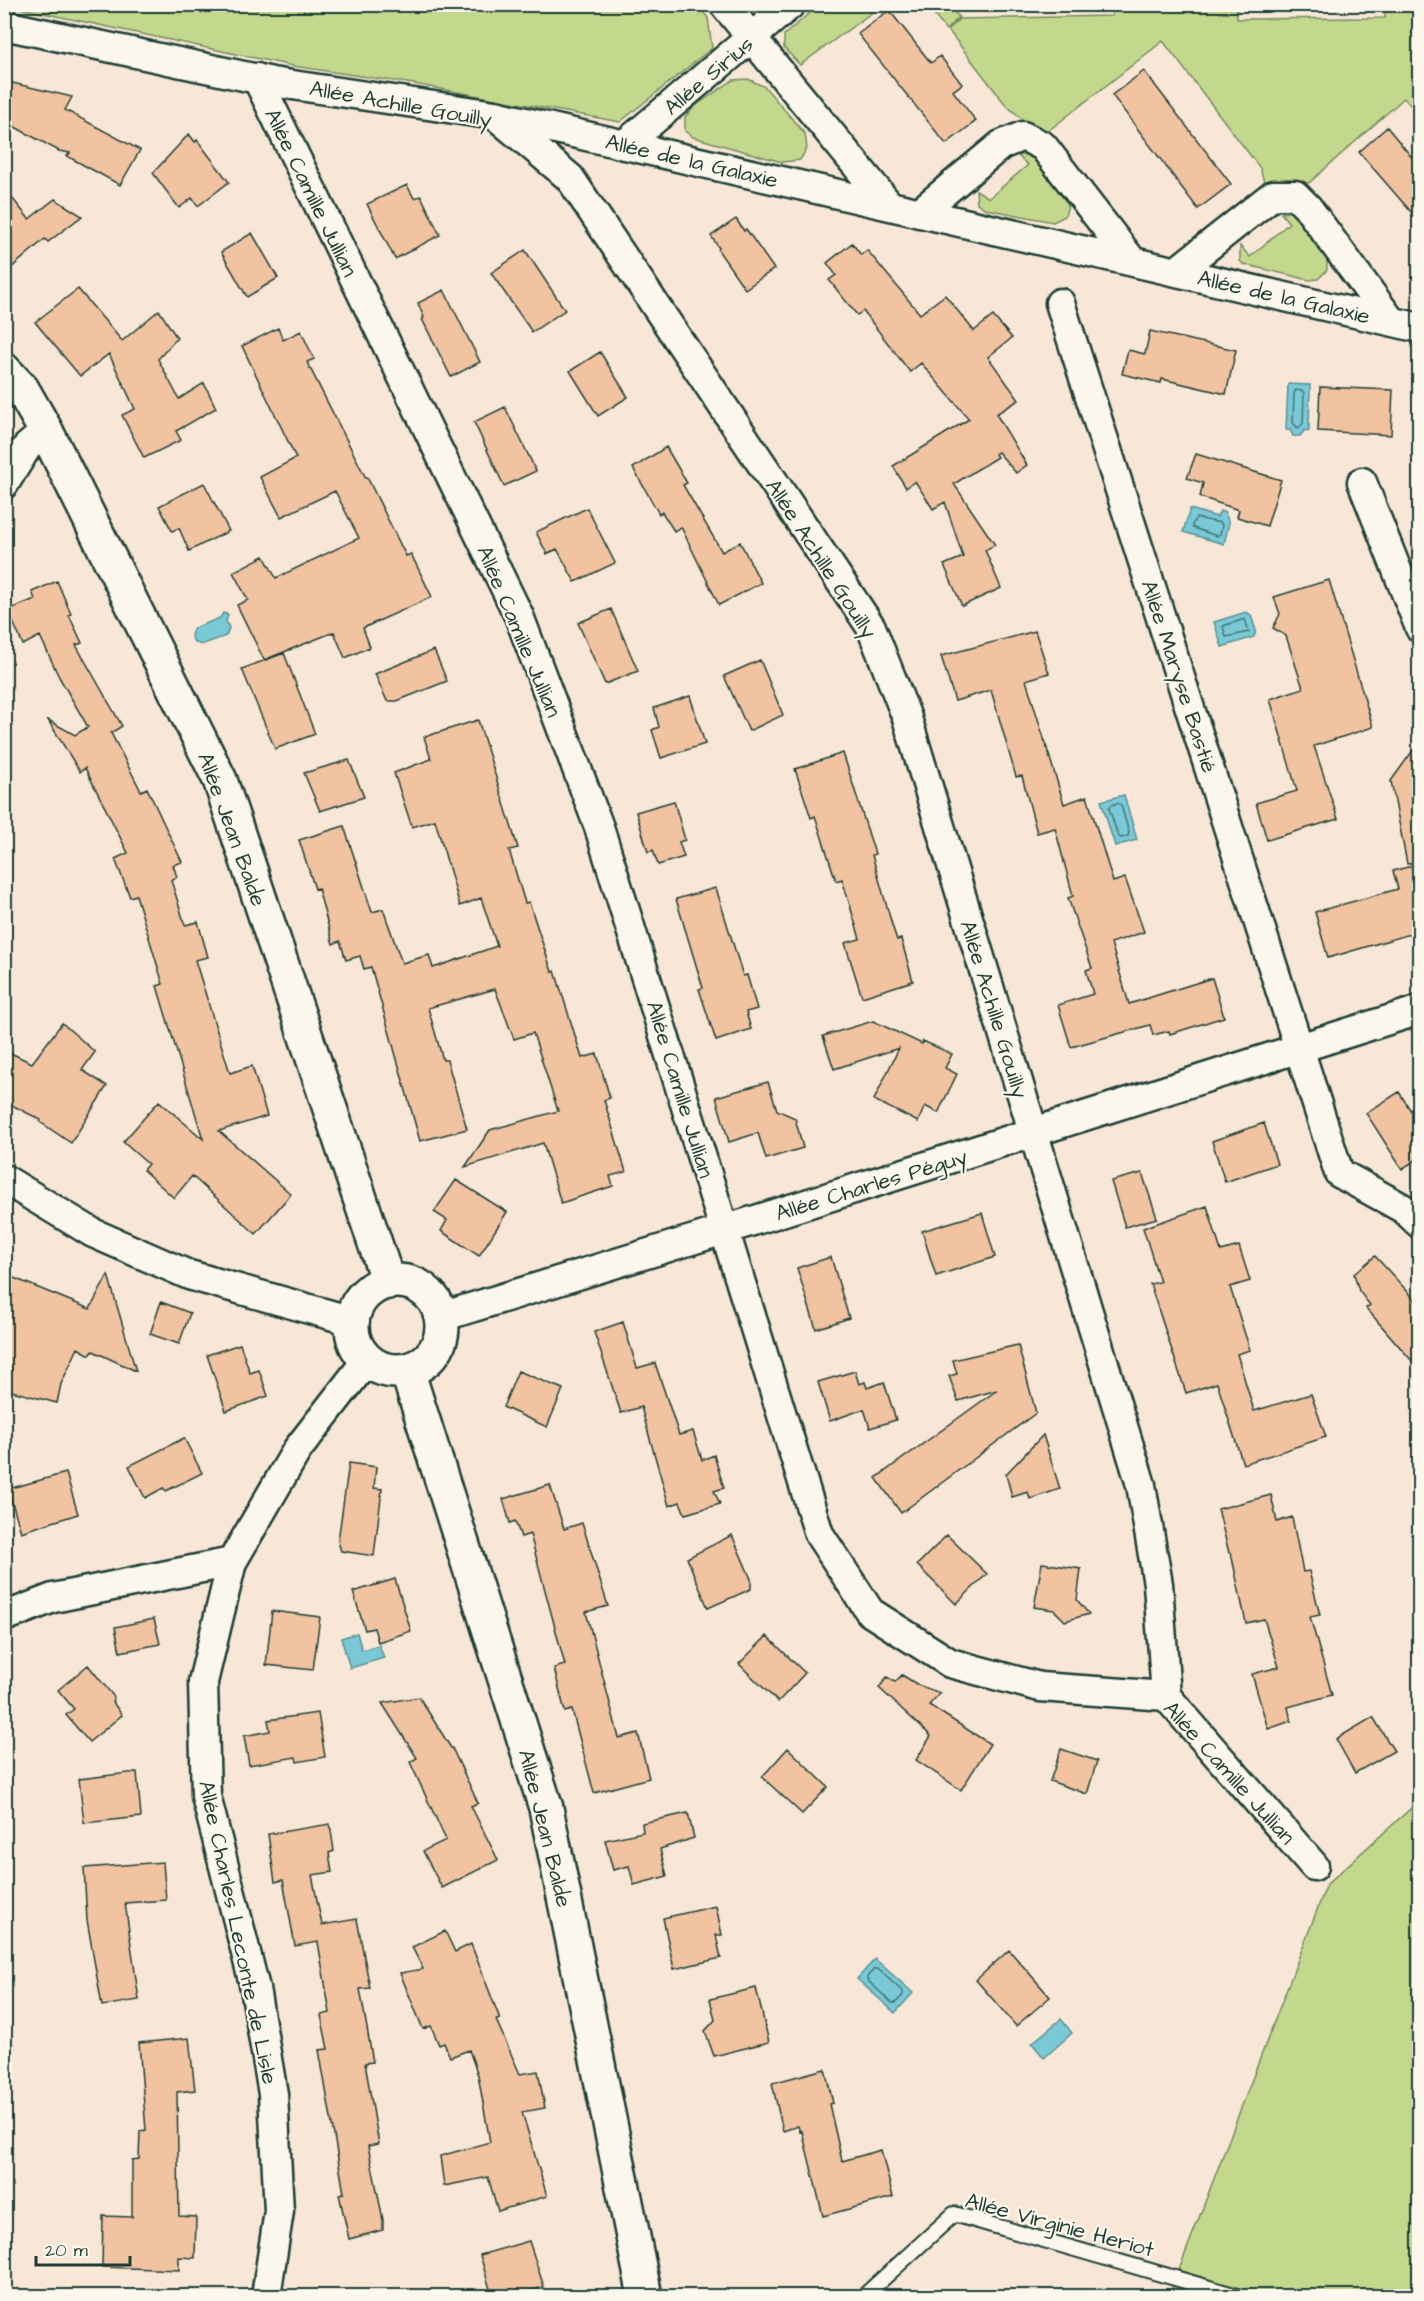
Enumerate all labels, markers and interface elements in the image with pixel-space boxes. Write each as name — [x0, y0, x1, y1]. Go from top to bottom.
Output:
street label: Allée Sirius — [657, 29, 761, 123]
street label: Allée Achille Gouilly — [307, 73, 494, 137]
street label: Allée Camille Jullian — [256, 103, 365, 282]
street label: Allée de la Galaxie — [603, 127, 781, 196]
street label: Allée de la Galaxie — [1195, 263, 1373, 332]
street label: Allée Achille Gouilly — [757, 473, 884, 645]
street label: Allée Camille Jullian — [468, 541, 569, 722]
street label: Allée Maryse Bastié — [1132, 576, 1224, 777]
street label: Allée Jean Balde — [189, 748, 274, 911]
street label: Allée Achille Gouilly — [951, 917, 1035, 1103]
street label: Allée Camille Jullian — [638, 997, 721, 1182]
street label: Allée Charles Péguy — [772, 1141, 971, 1230]
street label: Allée Camille Jullian — [1156, 1694, 1302, 1852]
street label: Allée Jean Balde — [510, 1746, 579, 1911]
street label: Allée Charles Leconte de Lisle — [190, 1778, 285, 2087]
street label: Allée Virginie Heriot — [961, 2185, 1158, 2267]
scale bar — [36, 2229, 130, 2267]
text: 20 m — [45, 2238, 88, 2263]

